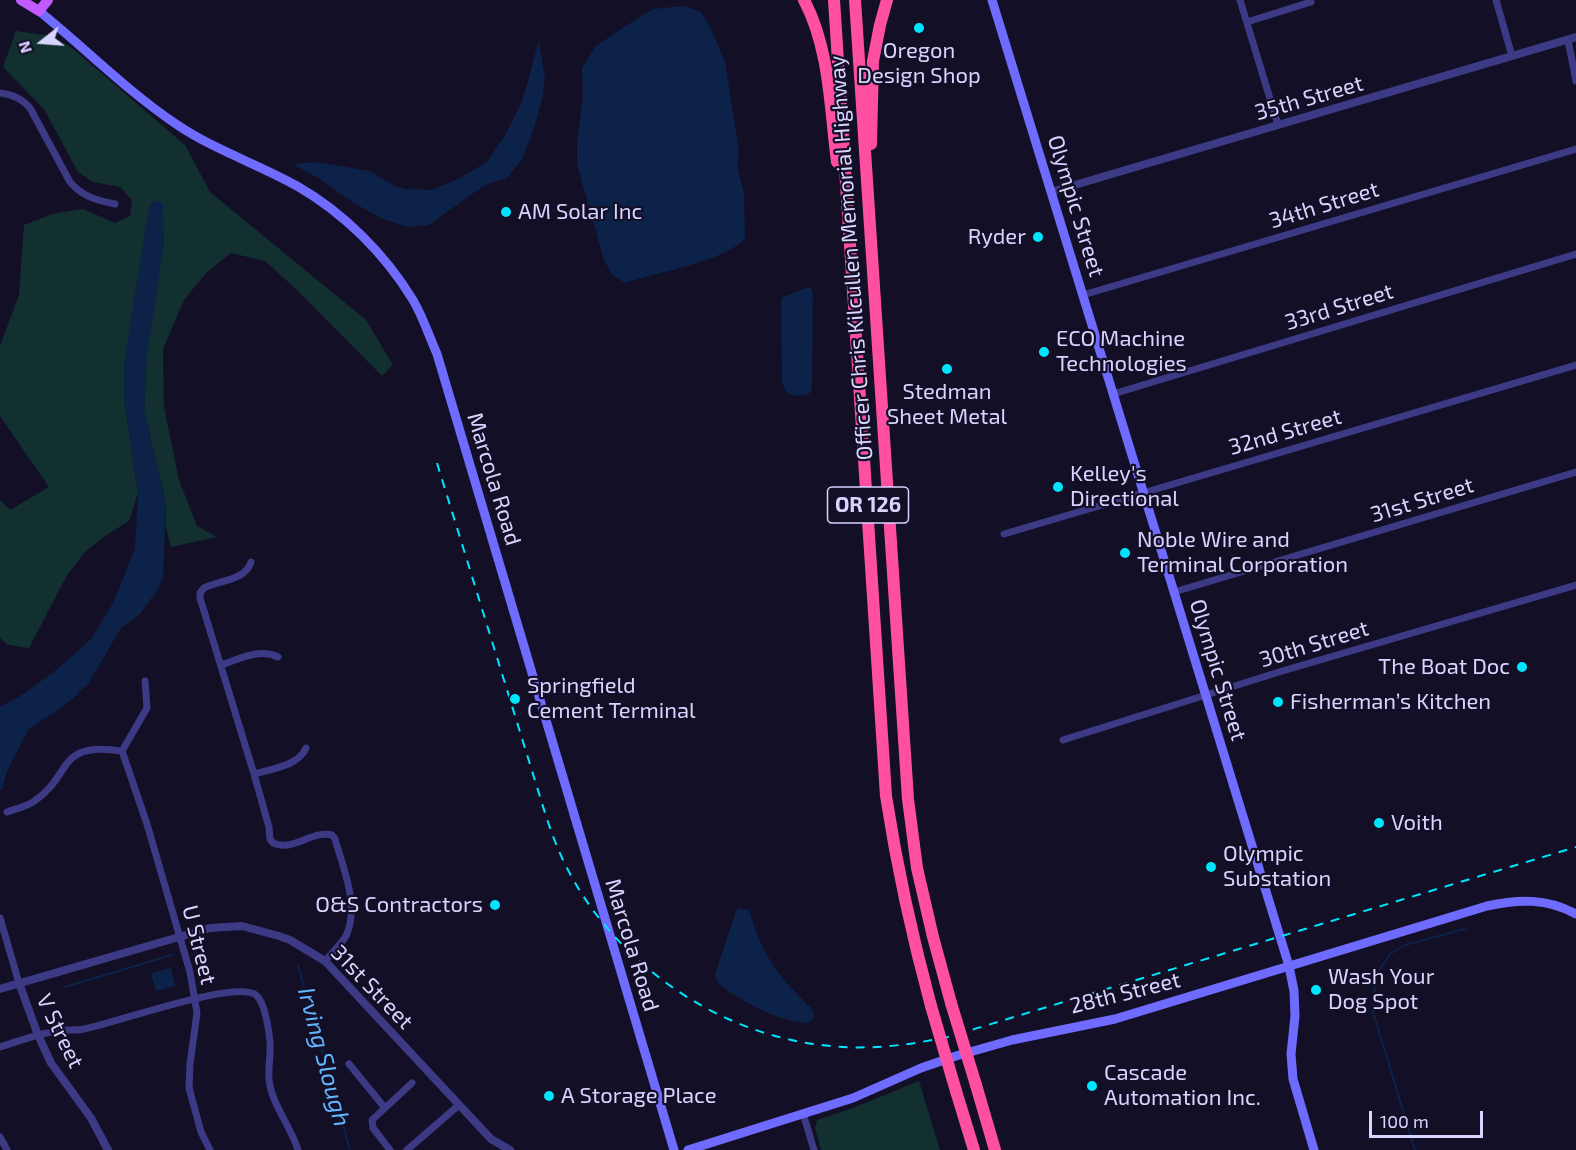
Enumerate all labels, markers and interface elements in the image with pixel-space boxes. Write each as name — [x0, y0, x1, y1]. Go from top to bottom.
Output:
north arrow — [12, 12, 72, 72]
marker: Oregon Design Shop — [912, 21, 926, 35]
place label: Oregon Design Shop — [857, 38, 981, 90]
text: N — [14, 39, 35, 56]
street label: Officer Chris Kilcullen Memorial Highway — [824, 55, 878, 461]
street label: 35th Street — [1252, 70, 1366, 126]
street label: Olympic Street — [1042, 132, 1110, 280]
street label: 34th Street — [1266, 176, 1382, 234]
place label: AM Solar Inc — [518, 199, 642, 225]
marker: AM Solar Inc — [499, 205, 513, 219]
place label: Ryder — [968, 224, 1026, 250]
marker: Ryder — [1031, 230, 1045, 244]
street label: 33rd Street — [1282, 278, 1396, 336]
place label: ECO Machine Technologies — [1056, 326, 1187, 378]
marker: ECO Machine Technologies — [1037, 345, 1051, 359]
marker: Stedman Sheet Metal — [940, 362, 954, 376]
place label: Stedman Sheet Metal — [887, 379, 1007, 430]
street label: 32nd Street — [1226, 403, 1344, 461]
street label: Marcola Road — [461, 410, 527, 548]
place label: Kelley's Directional — [1070, 461, 1179, 512]
street label: 31st Street — [1367, 472, 1477, 528]
marker: Kelley's Directional — [1051, 480, 1065, 494]
road number: OR 126 — [828, 487, 908, 523]
place label: Noble Wire and Terminal Corporation — [1137, 527, 1348, 578]
marker: Noble Wire and Terminal Corporation — [1118, 546, 1132, 560]
street label: Olympic Street — [1184, 596, 1252, 744]
street label: 30th Street — [1256, 615, 1372, 673]
place label: The Boat Doc — [1378, 654, 1510, 680]
marker: The Boat Doc — [1515, 660, 1529, 674]
place label: Springfield Cement Terminal — [527, 673, 696, 724]
place label: Fisherman’s Kitchen — [1290, 689, 1491, 715]
marker: Springfield Cement Terminal — [508, 692, 522, 706]
marker: Fisherman’s Kitchen — [1271, 695, 1285, 709]
place label: Voith — [1391, 810, 1443, 836]
marker: Voith — [1372, 816, 1386, 830]
place label: Olympic Substation — [1223, 841, 1331, 892]
marker: Olympic Substation — [1204, 860, 1218, 874]
street label: Marcola Road — [599, 876, 665, 1014]
place label: O&S Contractors — [315, 892, 483, 918]
marker: O&S Contractors — [488, 898, 502, 912]
street label: U Street — [176, 903, 222, 987]
street label: 31st Street — [325, 939, 419, 1035]
place label: Wash Your Dog Spot — [1328, 964, 1434, 1016]
street label: 28th Street — [1067, 967, 1183, 1019]
marker: Wash Your Dog Spot — [1309, 983, 1323, 997]
water label: Irving Slough — [292, 984, 356, 1130]
street label: V Street — [31, 990, 89, 1072]
place label: Cascade Automation Inc. — [1104, 1060, 1261, 1112]
marker: Cascade Automation Inc. — [1085, 1079, 1099, 1093]
place label: A Storage Place — [561, 1083, 716, 1109]
marker: A Storage Place — [542, 1089, 556, 1103]
scale bar — [1372, 1099, 1486, 1137]
text: 100 m — [1380, 1110, 1429, 1132]

